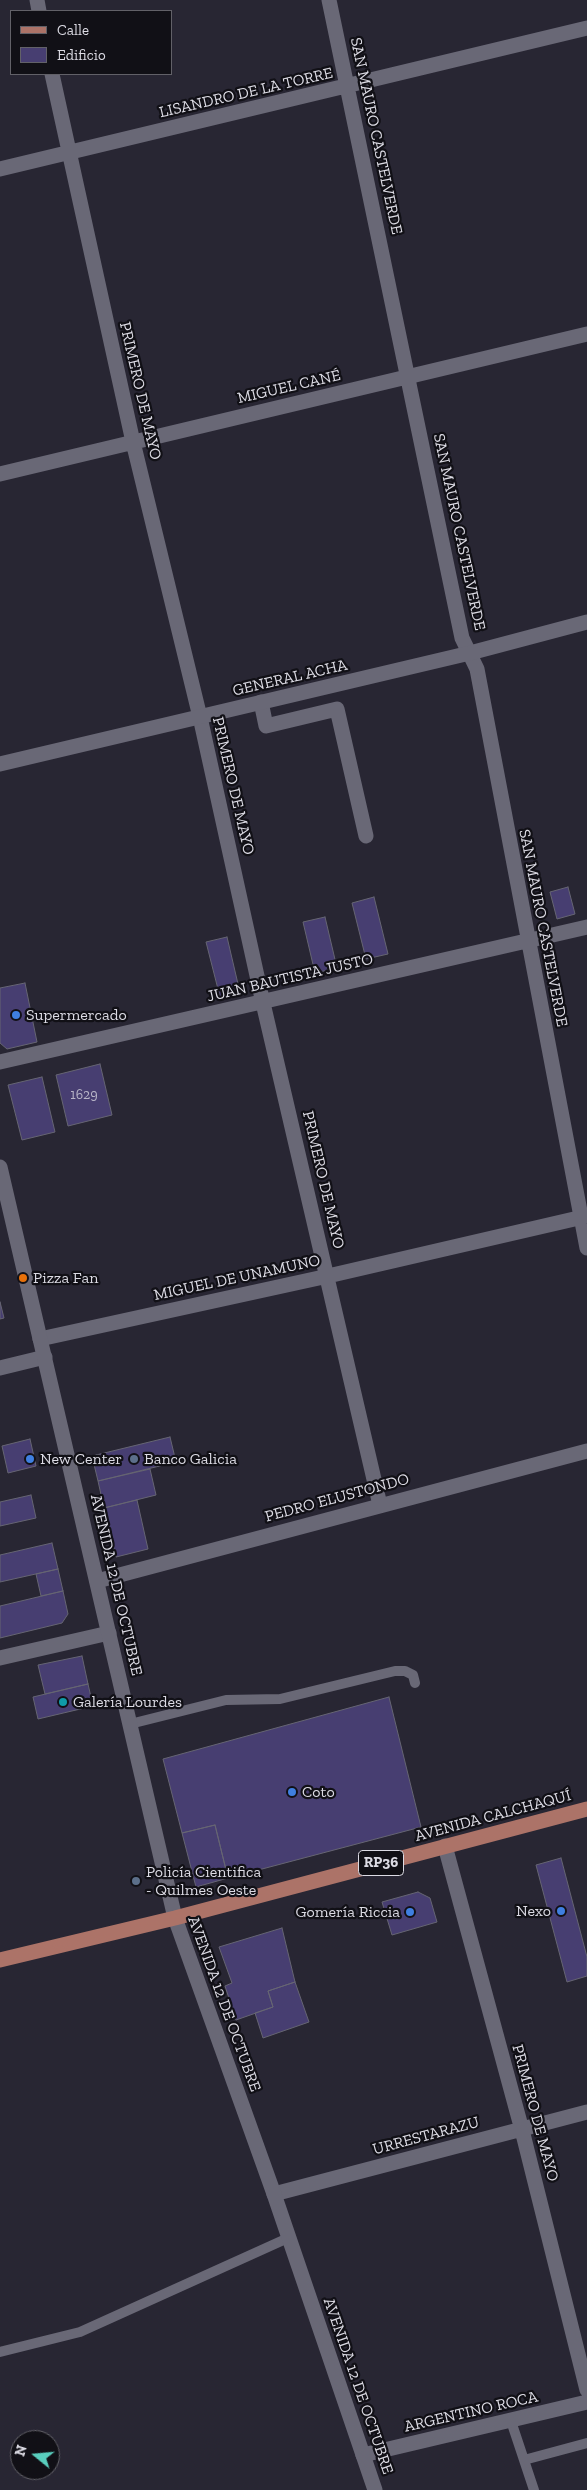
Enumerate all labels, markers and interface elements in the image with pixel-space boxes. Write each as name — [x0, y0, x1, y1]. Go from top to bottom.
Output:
legend — [10, 10, 172, 75]
text: Calle — [57, 21, 89, 39]
street label: SAN MAURO CASTELVERDE — [346, 36, 406, 236]
text: Edificio — [57, 46, 106, 64]
street label: LISANDRO DE LA TORRE — [157, 64, 335, 122]
street label: PRIMERO DE MAYO — [115, 320, 165, 462]
street label: MIGUEL CANÉ — [236, 366, 342, 408]
street label: SAN MAURO CASTELVERDE — [429, 432, 489, 632]
street label: GENERAL ACHA — [231, 655, 349, 701]
street label: PRIMERO DE MAYO — [208, 715, 258, 857]
street label: SAN MAURO CASTELVERDE — [514, 828, 572, 1028]
street label: JUAN BAUTISTA JUSTO — [205, 950, 375, 1006]
place label: Supermercado — [26, 1005, 127, 1025]
marker: Supermercado — [10, 1009, 22, 1021]
house number: 1629 — [70, 1087, 98, 1103]
street label: PRIMERO DE MAYO — [298, 1109, 348, 1251]
street label: MIGUEL DE UNAMUNO — [152, 1251, 322, 1305]
place label: Pizza Fan — [33, 1268, 98, 1288]
marker: Pizza Fan — [17, 1272, 29, 1284]
place label: New Center — [40, 1449, 122, 1469]
place label: Banco Galicia — [144, 1449, 237, 1469]
marker: New Center — [24, 1453, 36, 1465]
marker: Banco Galicia — [128, 1453, 140, 1465]
street label: PEDRO ELUSTONDO — [263, 1470, 411, 1526]
street label: AVENIDA 12 DE OCTUBRE — [86, 1493, 146, 1677]
place label: Galería Lourdes — [73, 1692, 182, 1712]
marker: Galería Lourdes — [57, 1696, 69, 1708]
place label: Coto — [302, 1782, 335, 1802]
marker: Coto — [286, 1786, 298, 1798]
street label: AVENIDA CALCHAQUÍ — [413, 1786, 573, 1846]
road number: RP36 — [358, 1850, 404, 1876]
place label: Policía Cientifica - Quilmes Oeste — [146, 1862, 261, 1900]
marker: Policía Cientifica - Quilmes Oeste — [130, 1875, 142, 1887]
place label: Nexo — [516, 1901, 551, 1921]
place label: Gomería Riccia — [296, 1902, 400, 1922]
marker: Nexo — [555, 1905, 567, 1917]
marker: Gomería Riccia — [404, 1906, 416, 1918]
street label: AVENIDA 12 DE OCTUBRE — [183, 1914, 265, 2094]
street label: PRIMERO DE MAYO — [507, 2042, 563, 2184]
street label: URRESTARAZU — [371, 2113, 481, 2159]
street label: AVENIDA 12 DE OCTUBRE — [319, 2295, 397, 2477]
street label: ARGENTINO ROCA — [402, 2387, 540, 2437]
north arrow — [10, 2430, 60, 2480]
text: N — [11, 2443, 31, 2458]

